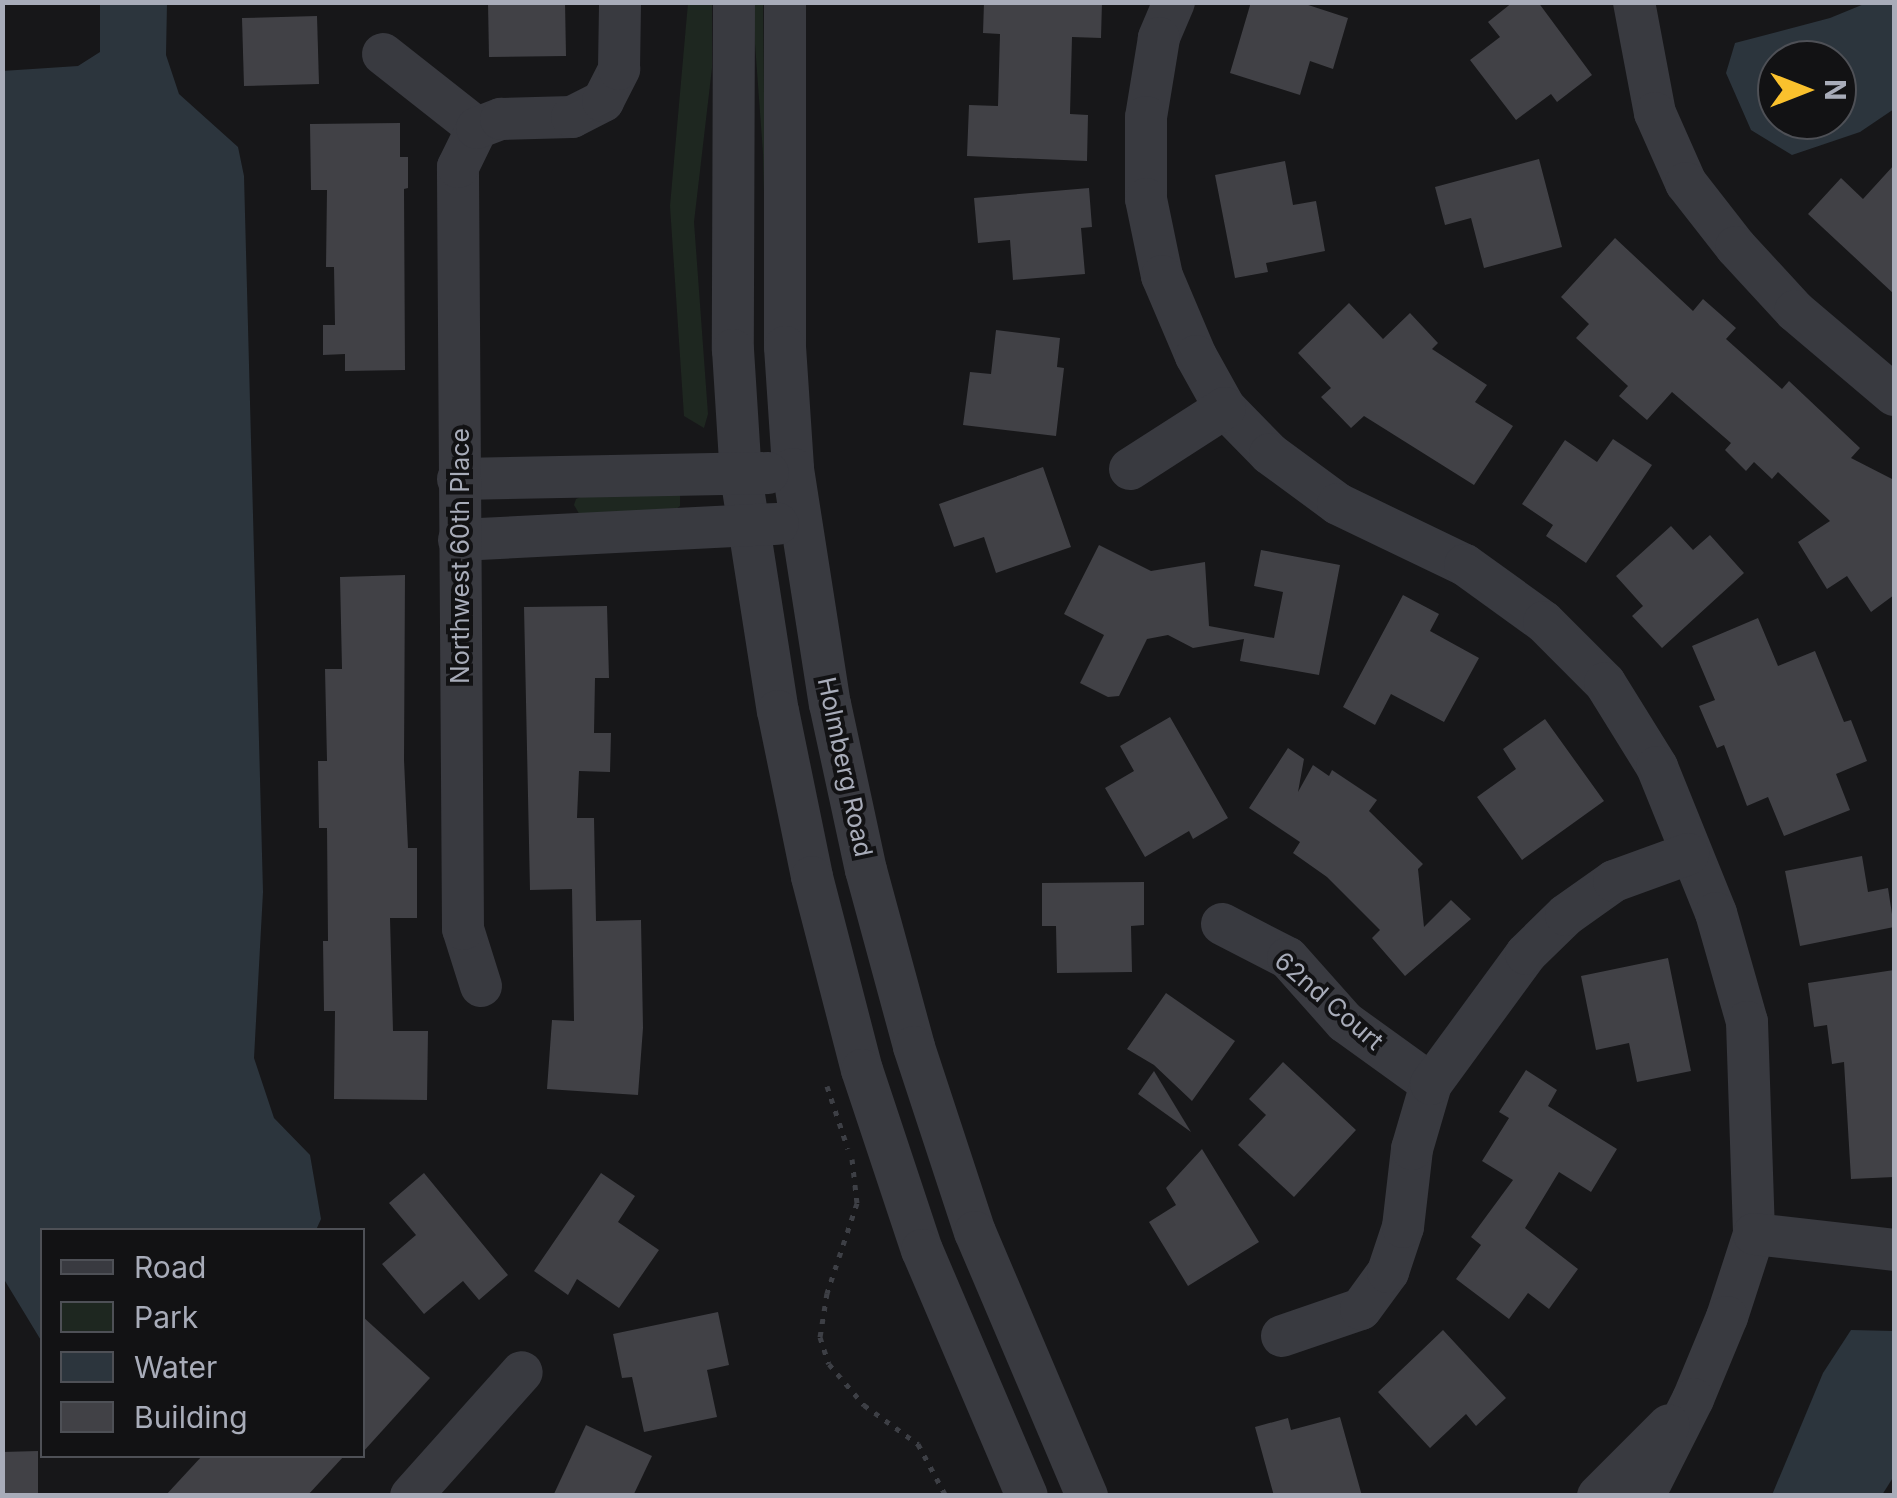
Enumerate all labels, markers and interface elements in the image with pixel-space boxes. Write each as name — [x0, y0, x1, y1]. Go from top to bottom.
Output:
north arrow — [1757, 40, 1857, 140]
text: N — [1818, 79, 1852, 101]
street label: Northwest 60th Place — [445, 428, 475, 684]
street label: Holmberg Road — [811, 674, 879, 860]
street label: 62nd Court — [1269, 946, 1389, 1056]
legend — [40, 1228, 365, 1458]
text: Road — [134, 1249, 206, 1285]
text: Park — [134, 1299, 198, 1335]
text: Water — [134, 1349, 217, 1385]
text: Building — [134, 1399, 248, 1435]

